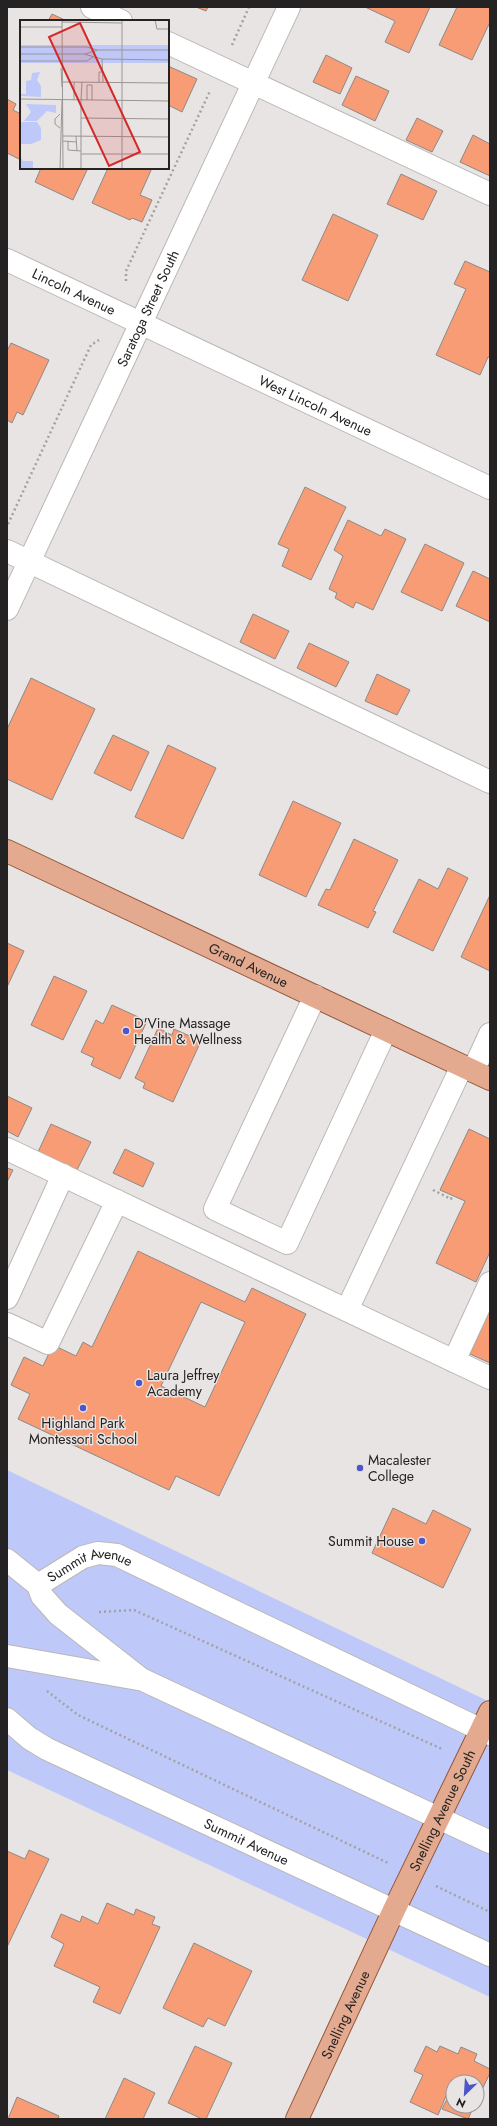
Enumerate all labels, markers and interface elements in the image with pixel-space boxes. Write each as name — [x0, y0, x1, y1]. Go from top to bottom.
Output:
inset map — [20, 20, 169, 169]
street label: Saratoga Street South — [112, 247, 184, 370]
street label: Lincoln Avenue — [29, 263, 119, 320]
street label: West Lincoln Avenue — [255, 370, 375, 441]
street label: Grand Avenue — [205, 938, 291, 992]
place label: D'Vine Massage Health & Wellness — [134, 1013, 242, 1049]
marker: D'Vine Massage Health & Wellness — [121, 1026, 131, 1036]
place label: Laura Jeffrey Academy — [147, 1365, 220, 1401]
marker: Laura Jeffrey Academy — [134, 1378, 144, 1388]
marker: Highland Park Montessori School — [78, 1403, 88, 1413]
place label: Highland Park Montessori School — [29, 1413, 137, 1449]
place label: Macalester College — [368, 1450, 431, 1486]
marker: Macalester College — [355, 1463, 365, 1473]
place label: Summit House — [328, 1531, 414, 1551]
marker: Summit House — [417, 1536, 427, 1546]
street label: Summit Avenue — [43, 1543, 136, 1587]
street label: Snelling Avenue South — [404, 1746, 480, 1875]
street label: Summit Avenue — [201, 1813, 292, 1870]
street label: Snelling Avenue — [316, 1967, 375, 2062]
north arrow — [445, 2074, 485, 2114]
text: N — [453, 2094, 468, 2112]

